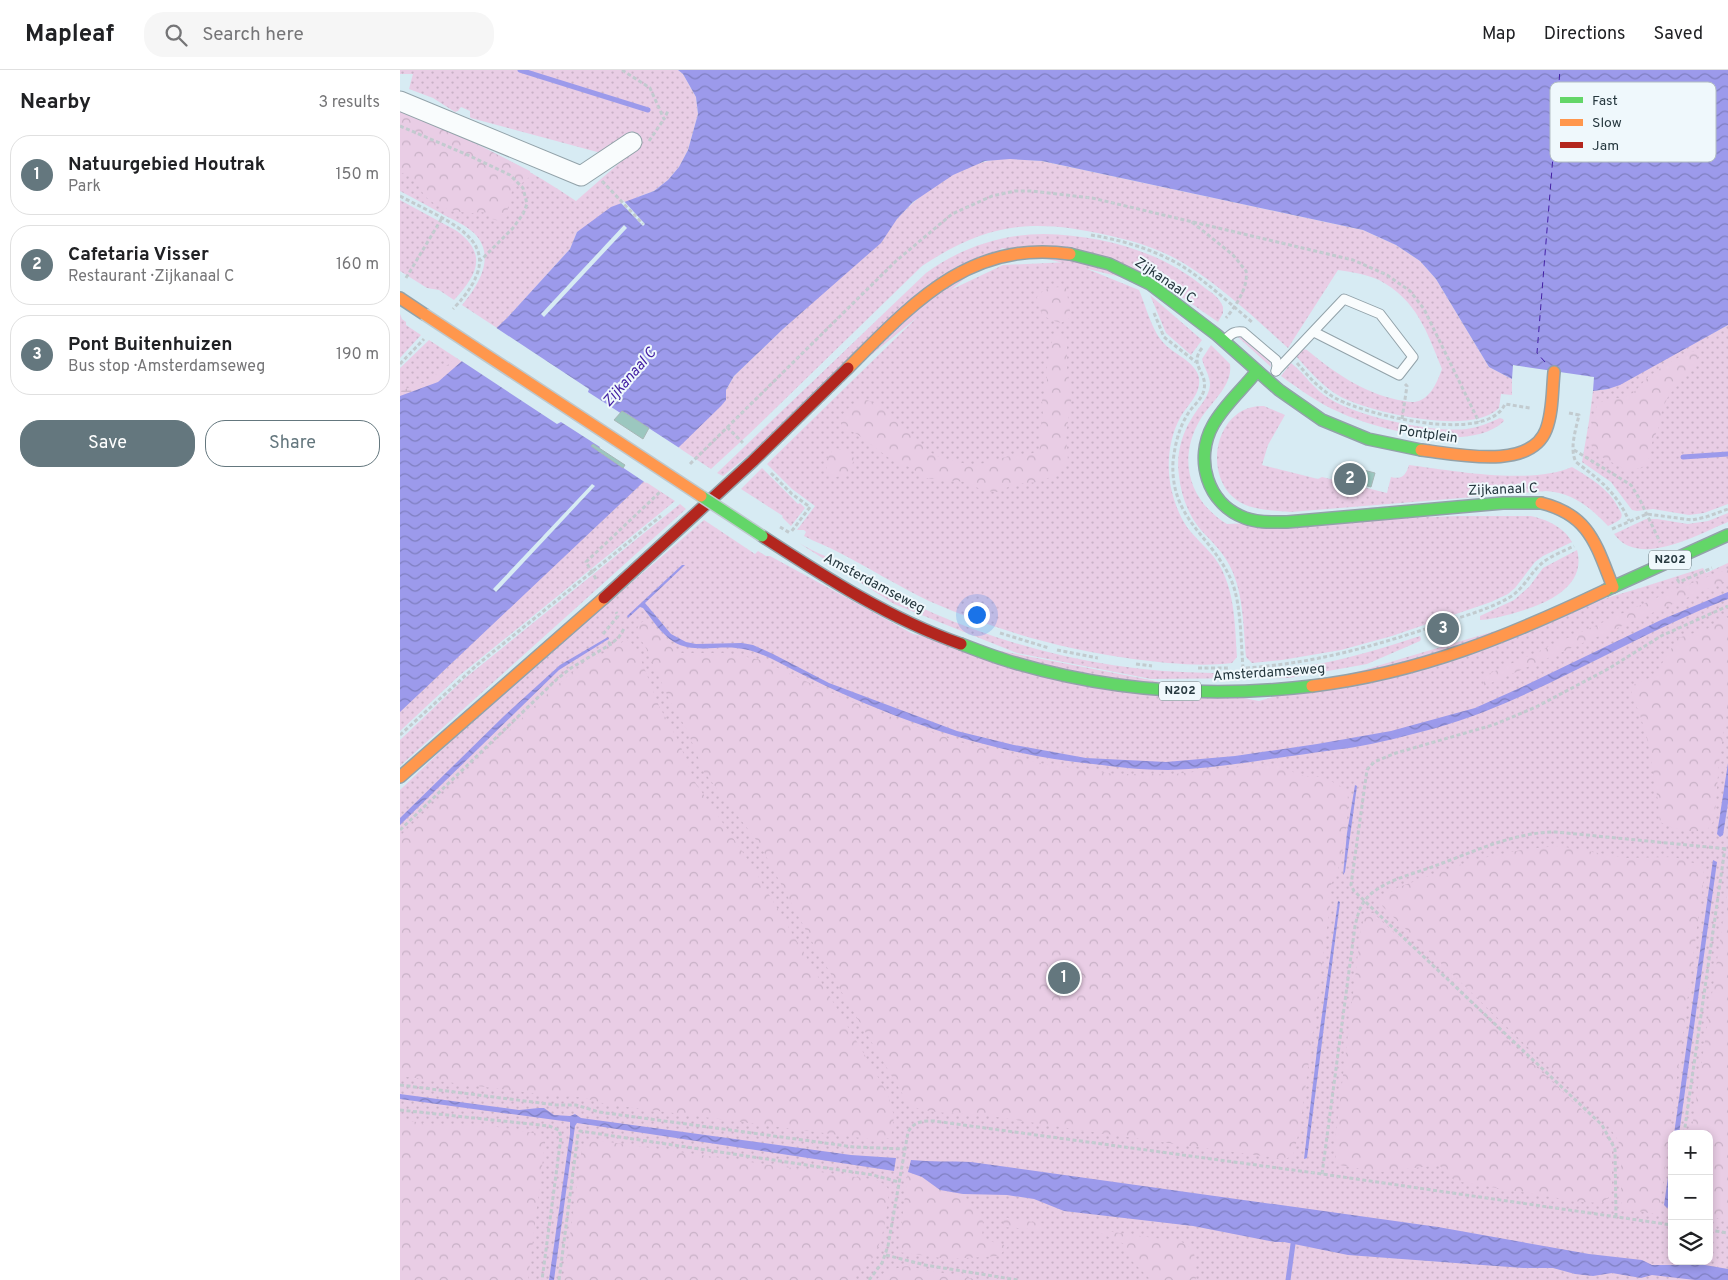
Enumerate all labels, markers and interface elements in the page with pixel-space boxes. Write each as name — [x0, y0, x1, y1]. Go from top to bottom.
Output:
search box — [144, 12, 494, 57]
text: Mapleaf — [25, 20, 114, 50]
icon: search — [162, 21, 190, 49]
text: Search here — [202, 23, 304, 47]
text: Map — [1482, 23, 1516, 46]
text: Directions — [1544, 23, 1626, 46]
text: Saved — [1654, 23, 1703, 46]
legend — [1550, 82, 1716, 162]
text: Nearby — [20, 89, 91, 116]
text: 3 results — [318, 93, 380, 113]
text: Fast — [1592, 93, 1618, 110]
text: Slow — [1592, 115, 1622, 132]
text: Jam — [1592, 138, 1619, 155]
text: Natuurgebied Houtrak — [68, 153, 265, 177]
text: 1 — [34, 165, 40, 185]
text: 150 m — [336, 165, 379, 185]
text: Park — [68, 177, 101, 197]
text: Cafetaria Visser — [68, 243, 209, 267]
street label: Zijkanaal C — [1131, 254, 1199, 308]
text: 2 — [32, 255, 42, 275]
text: 160 m — [336, 255, 379, 275]
text: Restaurant · Zijkanaal C — [68, 267, 234, 287]
text: Pont Buitenhuizen — [68, 333, 233, 357]
water label: Zijkanaal C — [599, 344, 661, 411]
text: 3 — [32, 345, 42, 365]
text: 190 m — [336, 345, 379, 365]
text: Bus stop · Amsterdamseweg — [68, 357, 265, 377]
button: Save — [20, 420, 195, 467]
button: Share — [205, 420, 380, 467]
street label: Pontplein — [1397, 422, 1459, 448]
pin: 2 — [1334, 460, 1366, 498]
street label: Zijkanaal C — [1468, 480, 1538, 500]
street label: Amsterdamseweg — [820, 550, 928, 618]
road number: N202 — [1649, 550, 1691, 570]
your location — [964, 602, 990, 628]
pin: 3 — [1427, 610, 1459, 648]
street label: Amsterdamseweg — [1212, 661, 1326, 685]
road number: N202 — [1159, 682, 1201, 700]
pin: 1 — [1048, 959, 1080, 997]
map controls — [1668, 1130, 1713, 1265]
button: + — [1668, 1130, 1713, 1175]
button: − — [1668, 1175, 1713, 1220]
button: layers — [1668, 1220, 1713, 1265]

